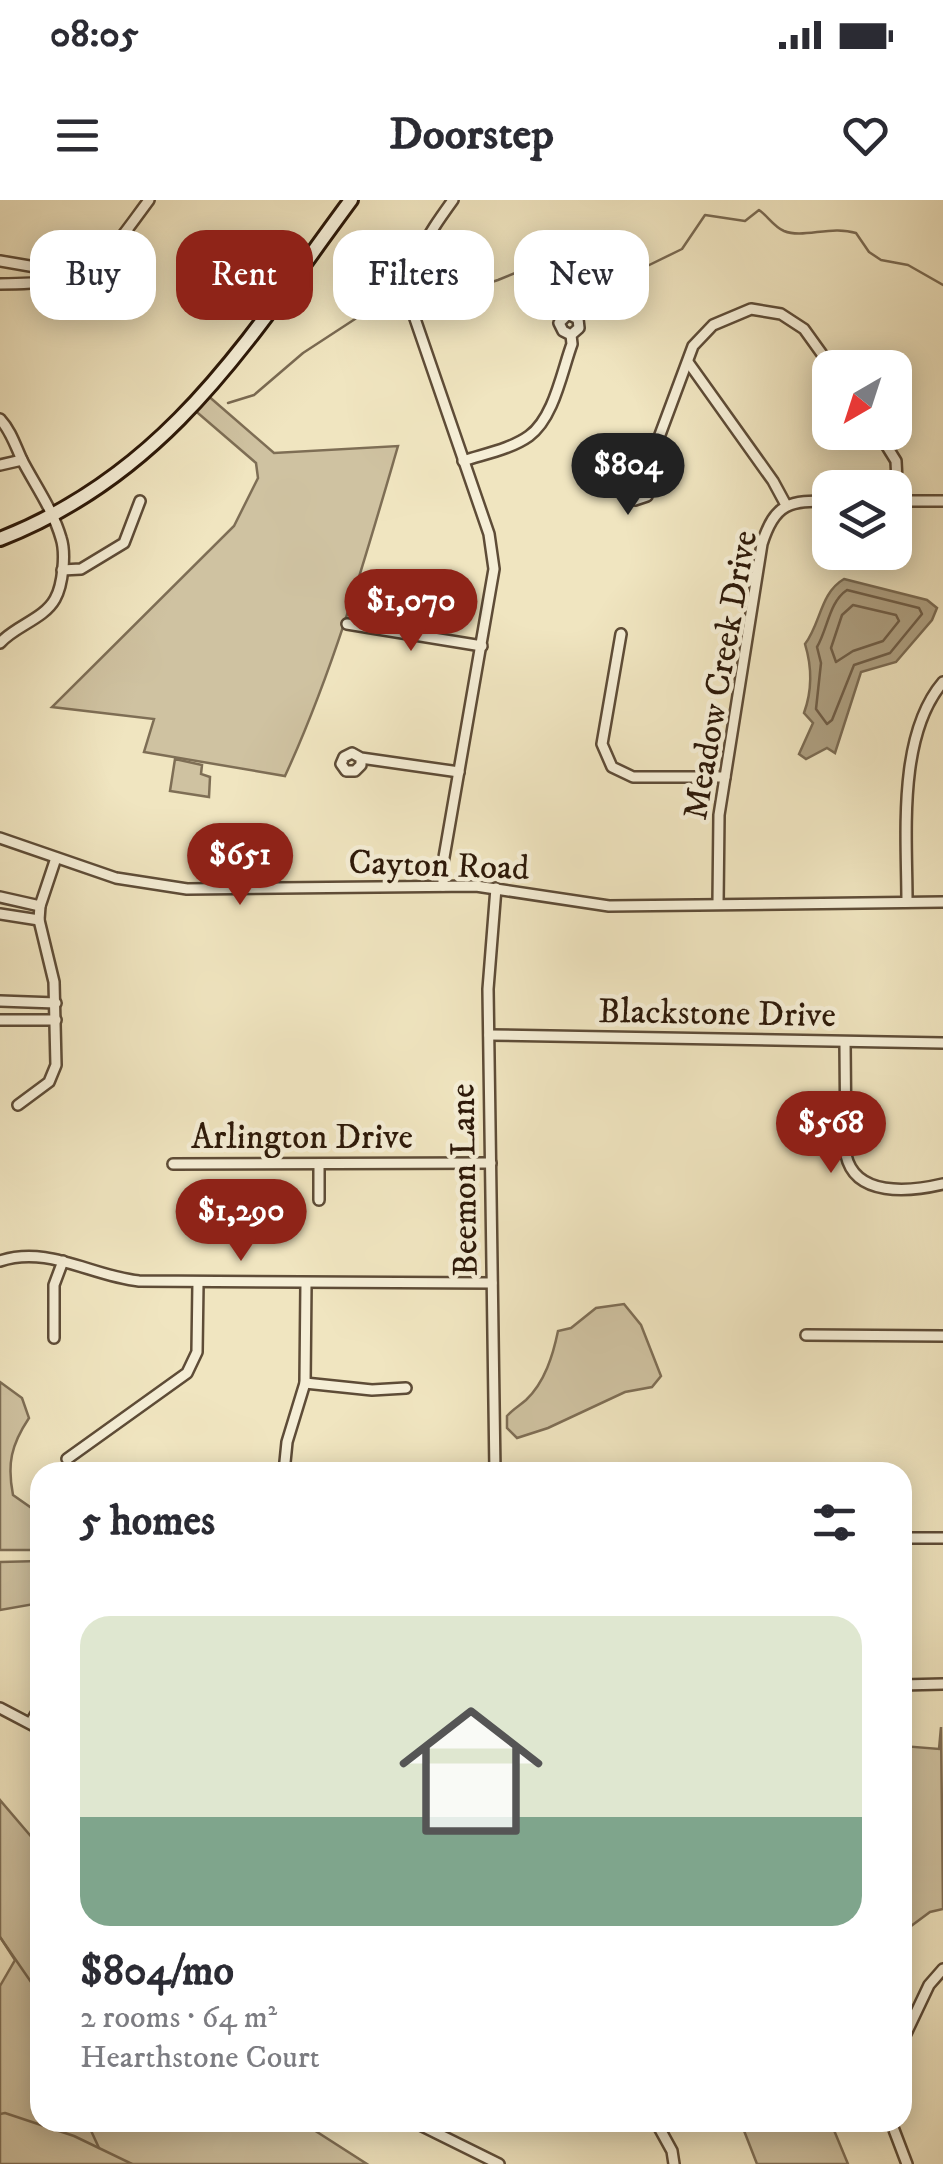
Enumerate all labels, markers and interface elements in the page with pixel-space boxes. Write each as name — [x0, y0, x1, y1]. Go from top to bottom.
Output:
text: 08:05 — [50, 11, 139, 59]
text: Doorstep — [389, 107, 554, 163]
icon: menu — [50, 108, 105, 163]
icon: heart — [838, 108, 893, 163]
chip: Buy — [30, 230, 156, 320]
chip: Rent — [176, 230, 313, 320]
chip: Filters — [333, 230, 494, 320]
chip: New — [514, 230, 649, 320]
north arrow — [812, 350, 912, 450]
map controls — [812, 350, 912, 570]
pin: $804 — [569, 433, 687, 518]
text: $804 — [593, 445, 663, 485]
button: layers — [812, 470, 912, 570]
street label: Meadow Creek Drive — [674, 527, 768, 823]
pin: $1,070 — [330, 569, 492, 654]
text: $1,070 — [366, 581, 456, 621]
pin: $651 — [181, 823, 299, 908]
text: $651 — [209, 835, 271, 875]
street label: Cayton Road — [348, 841, 531, 891]
street label: Blackstone Drive — [598, 990, 836, 1038]
street label: Beemon Lane — [441, 1083, 489, 1277]
pin: $568 — [772, 1091, 890, 1176]
text: $568 — [798, 1103, 864, 1143]
street label: Arlington Drive — [191, 1116, 413, 1160]
pin: $1,290 — [160, 1179, 322, 1264]
text: $1,290 — [198, 1191, 284, 1231]
icon: filters — [807, 1495, 862, 1550]
text: 5 homes — [80, 1496, 215, 1548]
icon: home — [381, 1681, 561, 1861]
text: $804/mo — [80, 1946, 234, 1998]
text: 2 rooms · 64 m² — [80, 1998, 277, 2038]
text: Hearthstone Court — [80, 2038, 320, 2078]

